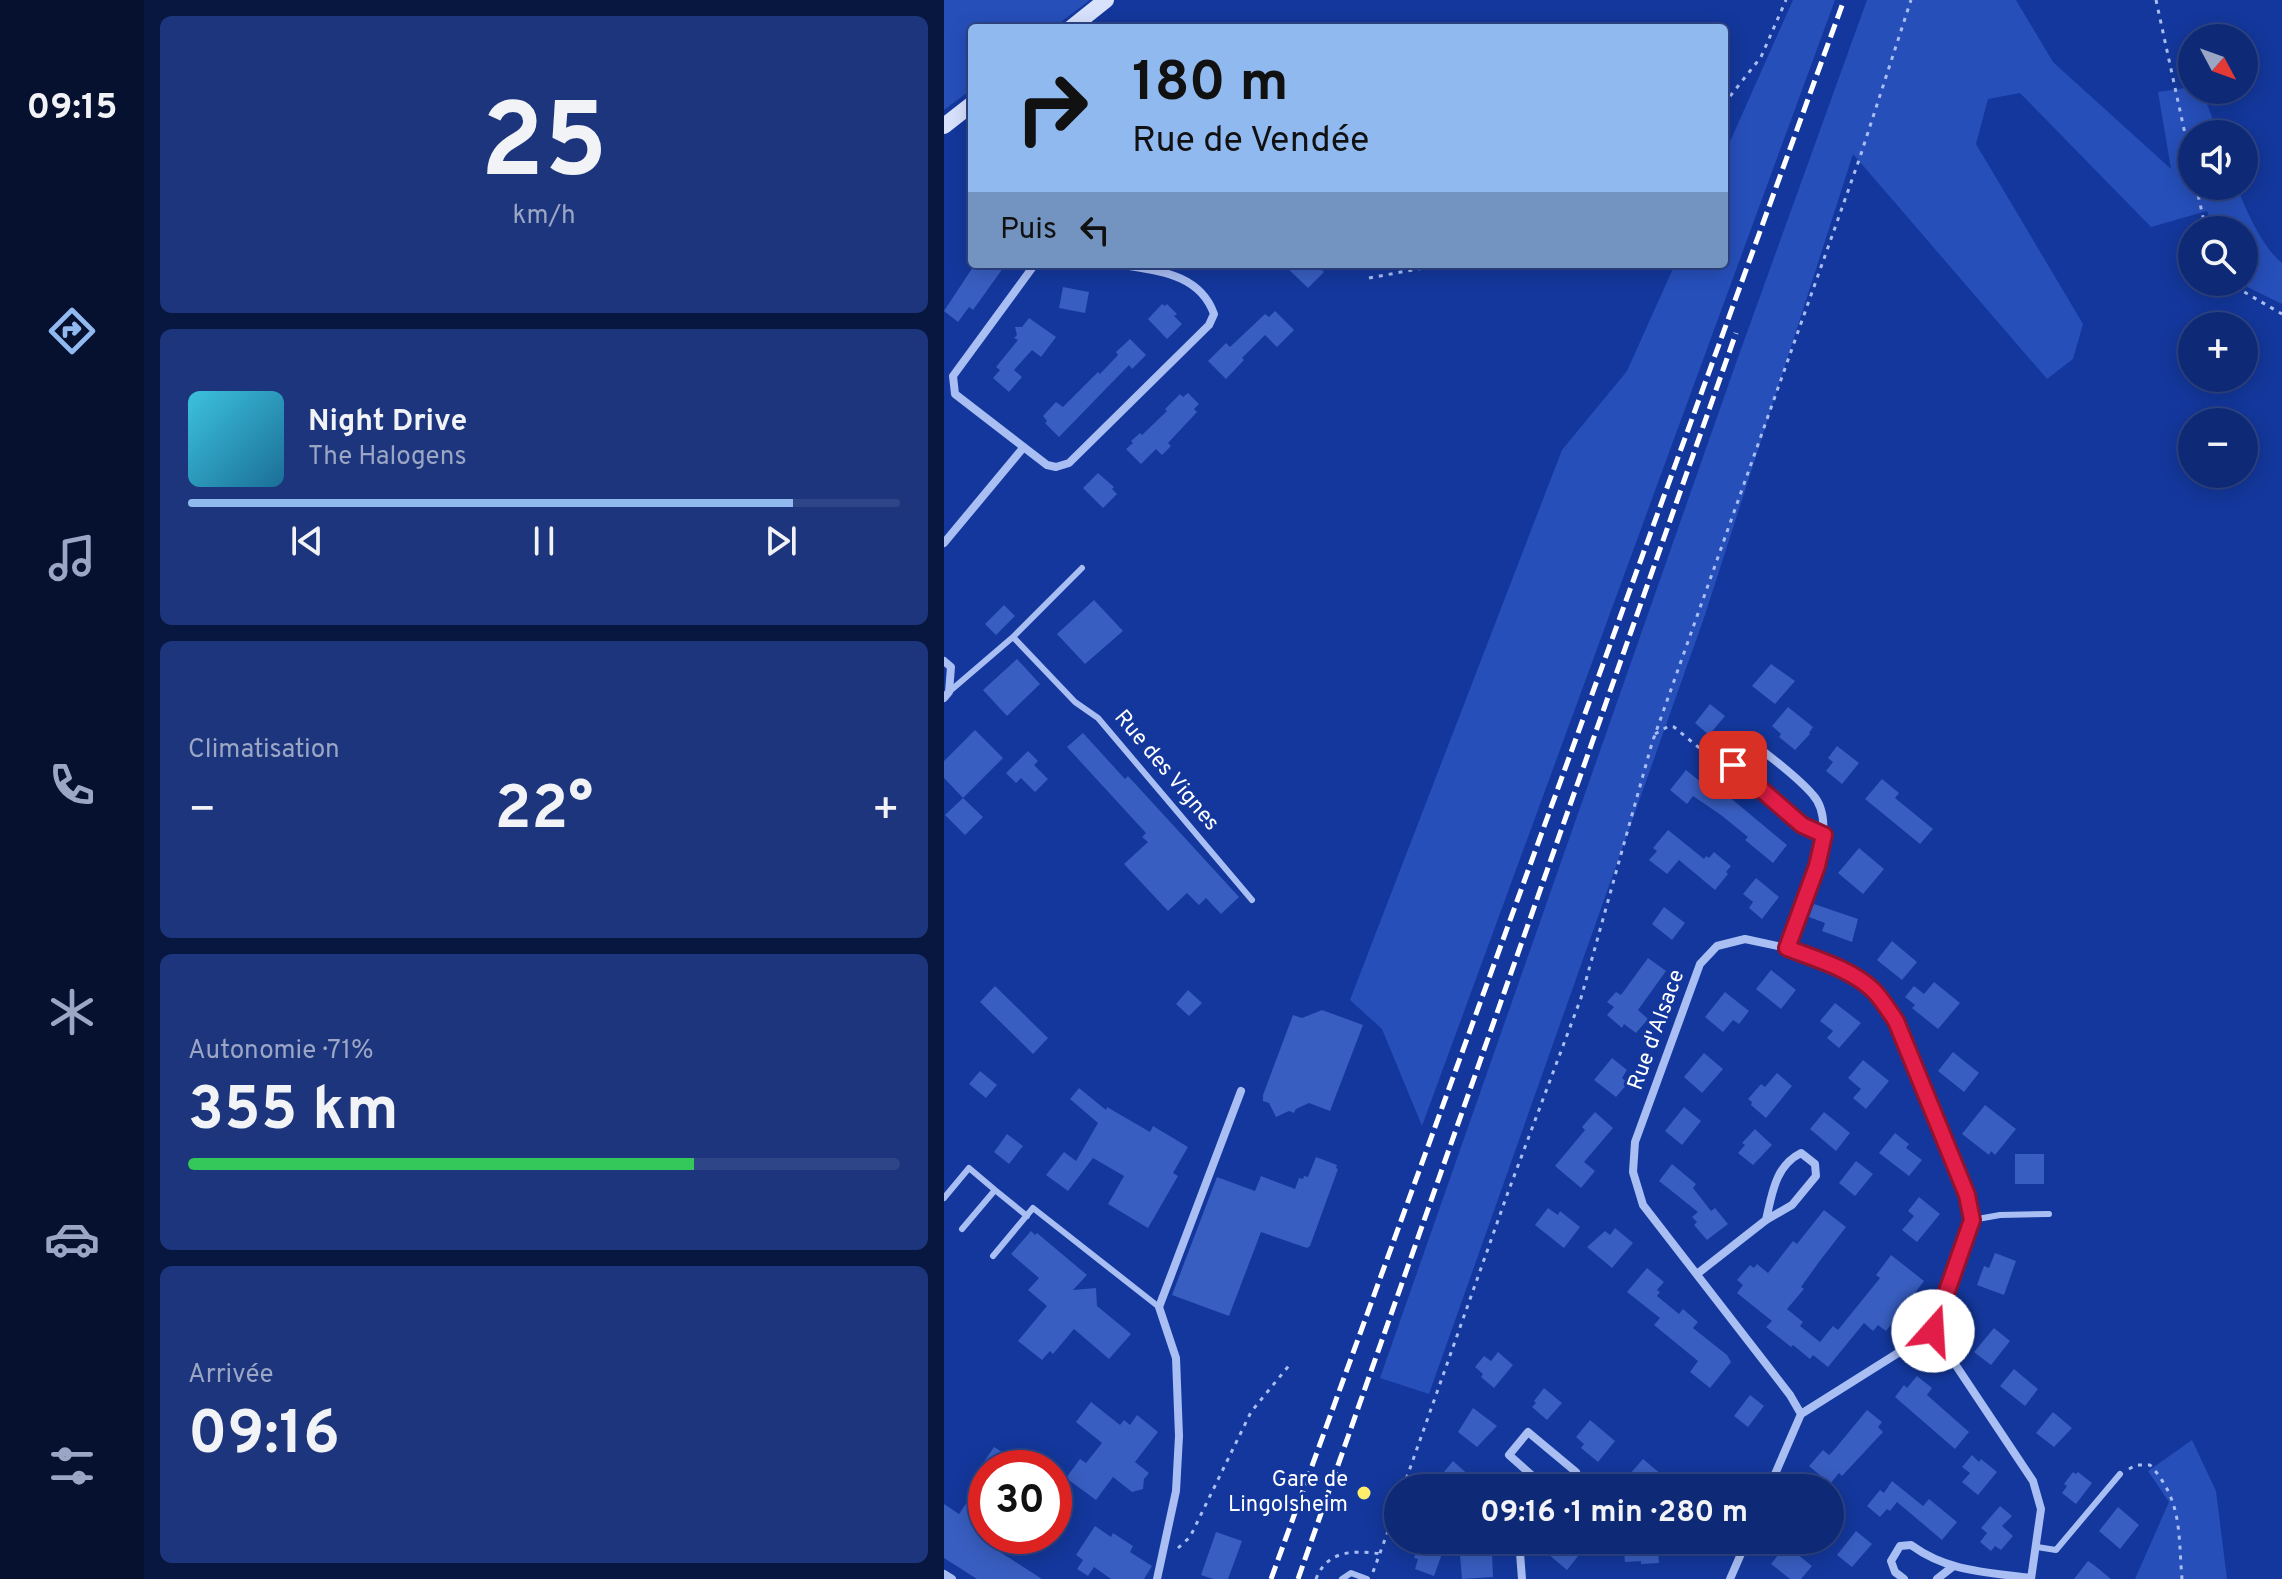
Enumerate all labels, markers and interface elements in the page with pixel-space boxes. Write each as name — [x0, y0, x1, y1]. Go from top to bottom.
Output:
north arrow — [2178, 24, 2258, 104]
map controls — [2178, 24, 2258, 488]
text: 180 m — [1132, 50, 1289, 120]
icon: right — [1000, 56, 1104, 160]
text: 25 — [480, 82, 608, 214]
text: 09:15 — [27, 86, 117, 132]
text: Rue de Vendée — [1132, 119, 1370, 165]
button: sound — [2178, 120, 2258, 200]
text: km/h — [512, 200, 576, 233]
icon: left — [1073, 208, 1117, 252]
text: Puis — [1000, 212, 1057, 249]
button: search — [2178, 216, 2258, 296]
icon: directions — [44, 303, 100, 359]
button: + — [2178, 312, 2258, 392]
text: Night Drive — [308, 404, 467, 441]
button: − — [2178, 408, 2258, 488]
text: The Halogens — [308, 441, 467, 474]
icon: previous — [285, 519, 329, 563]
icon: pause — [522, 519, 566, 563]
icon: next — [759, 519, 803, 563]
icon: music — [44, 530, 100, 586]
street label: Rue des Vignes — [1108, 705, 1224, 837]
pin — [1699, 731, 1767, 799]
text: Climatisation — [188, 734, 340, 767]
icon: arrive — [1711, 743, 1755, 787]
icon: phone — [44, 757, 100, 813]
text: 22° — [495, 774, 593, 850]
text: − — [188, 784, 216, 840]
text: + — [872, 784, 900, 840]
street label: Rue d'Alsace — [1623, 966, 1691, 1094]
icon: climate — [44, 984, 100, 1040]
text: Autonomie · 71% — [188, 1035, 374, 1068]
text: 355 km — [188, 1075, 399, 1151]
icon: car — [44, 1211, 100, 1267]
position arrow — [1891, 1289, 1975, 1373]
text: Arrivée — [188, 1359, 273, 1392]
text: 09:16 — [188, 1399, 340, 1475]
icon: filters — [44, 1438, 100, 1494]
speed limit sign: 30 — [968, 1450, 1072, 1554]
place label: Gare de Lingolsheim — [1228, 1467, 1348, 1519]
marker: Gare de Lingolsheim — [1355, 1484, 1373, 1502]
text: 09:16 · 1 min · 280 m — [1480, 1495, 1748, 1532]

